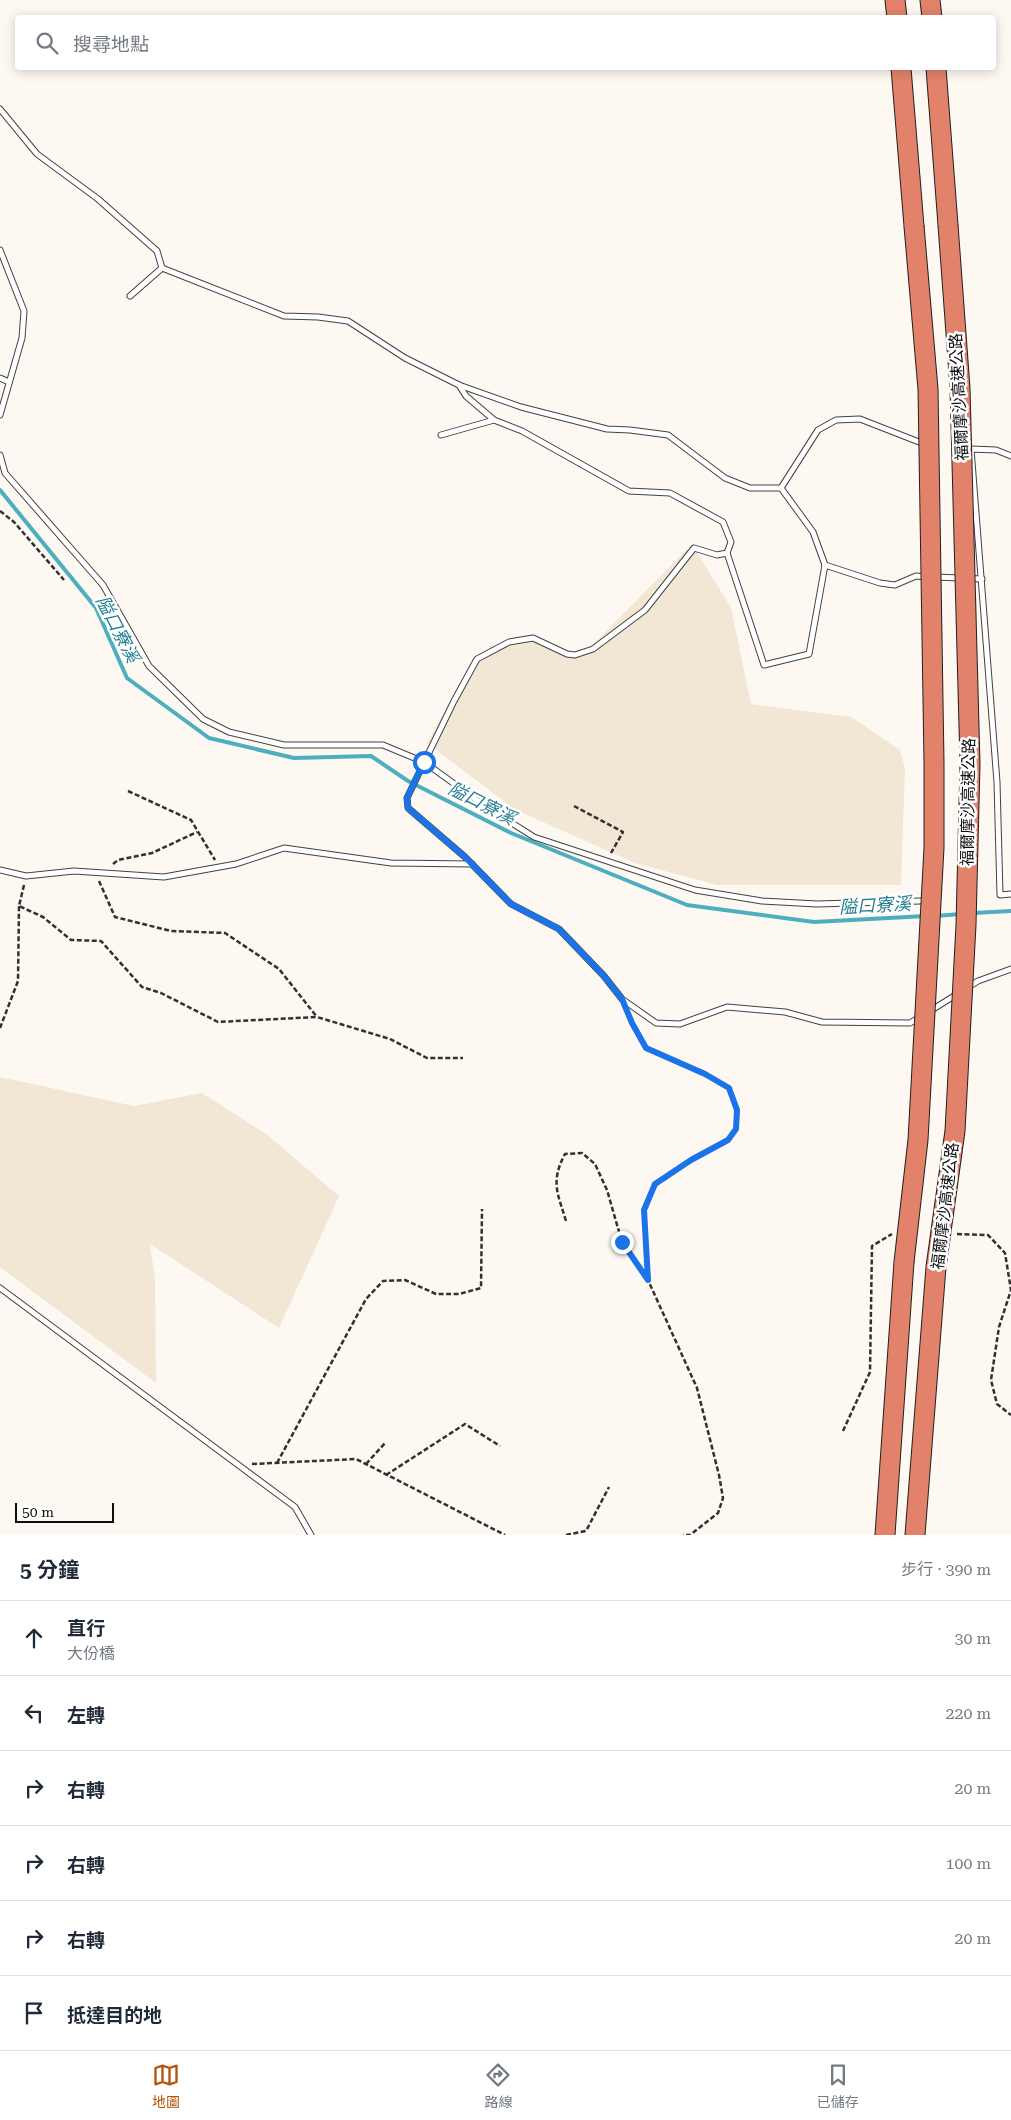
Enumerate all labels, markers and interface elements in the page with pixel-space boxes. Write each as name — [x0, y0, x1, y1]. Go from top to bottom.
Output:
search box — [15, 15, 996, 70]
icon: search — [33, 29, 61, 57]
text: 搜尋地點 — [73, 33, 149, 56]
street label: 福爾摩沙高速公路 — [946, 333, 972, 461]
water label: 隘口寮溪 — [92, 592, 145, 669]
street label: 福爾摩沙高速公路 — [957, 738, 979, 866]
route start — [413, 751, 436, 774]
water label: 隘口寮溪 — [445, 777, 522, 830]
water label: 隘口寮溪 — [838, 892, 914, 917]
street label: 福爾摩沙高速公路 — [928, 1141, 962, 1271]
route end — [611, 1231, 634, 1254]
scale bar — [15, 1500, 114, 1523]
text: 50 m — [22, 1504, 54, 1520]
text: 5 分鐘 — [20, 1558, 79, 1582]
text: 步行 · 390 m — [901, 1560, 991, 1579]
text: 直行 — [67, 1617, 105, 1640]
icon: ahead — [20, 1624, 48, 1652]
text: 30 m — [954, 1629, 991, 1648]
text: 大份橋 — [67, 1644, 115, 1663]
icon: left — [20, 1699, 48, 1727]
text: 左轉 — [67, 1704, 105, 1727]
text: 220 m — [945, 1704, 991, 1723]
icon: right — [20, 1774, 48, 1802]
text: 右轉 — [67, 1779, 105, 1802]
text: 20 m — [954, 1779, 991, 1798]
icon: right — [20, 1849, 48, 1877]
text: 右轉 — [67, 1854, 105, 1877]
text: 100 m — [945, 1854, 991, 1873]
icon: right — [20, 1924, 48, 1952]
text: 右轉 — [67, 1929, 105, 1952]
text: 20 m — [954, 1929, 991, 1948]
icon: arrive — [20, 1999, 48, 2027]
text: 抵達目的地 — [67, 2004, 162, 2027]
tab: 地圖 — [152, 2061, 180, 2111]
tab: 路線 — [484, 2061, 512, 2111]
tab: 已儲存 — [817, 2061, 859, 2111]

